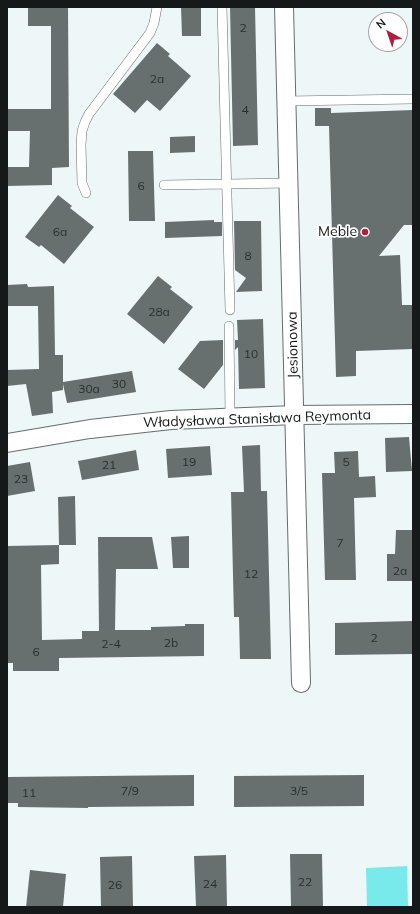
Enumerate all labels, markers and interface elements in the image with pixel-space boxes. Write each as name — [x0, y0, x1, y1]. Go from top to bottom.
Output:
north arrow — [368, 12, 408, 52]
text: N — [373, 16, 389, 32]
house number: 2 — [239, 21, 247, 35]
house number: 2a — [150, 72, 164, 86]
house number: 4 — [241, 103, 249, 117]
house number: 6 — [137, 179, 145, 193]
place label: Meble — [318, 224, 357, 240]
house number: 6a — [53, 225, 67, 239]
marker: Meble — [360, 227, 370, 237]
house number: 8 — [244, 249, 252, 263]
house number: 28a — [148, 305, 170, 319]
street label: Jesionowa — [284, 311, 302, 379]
house number: 10 — [244, 347, 258, 361]
house number: 30 — [112, 377, 126, 391]
house number: 30a — [78, 382, 100, 396]
street label: Władysława Stanisława Reymonta — [143, 407, 371, 431]
house number: 19 — [182, 455, 196, 469]
house number: 5 — [342, 455, 350, 469]
house number: 21 — [102, 458, 116, 472]
house number: 23 — [14, 472, 28, 486]
house number: 7 — [336, 536, 344, 550]
house number: 2a — [393, 564, 407, 578]
house number: 12 — [244, 567, 258, 581]
house number: 2 — [370, 631, 378, 645]
house number: 2b — [164, 636, 178, 650]
house number: 2-4 — [101, 637, 121, 651]
house number: 6 — [32, 645, 40, 659]
house number: 7/9 — [121, 784, 139, 798]
house number: 3/5 — [290, 784, 308, 798]
house number: 11 — [22, 786, 36, 800]
house number: 22 — [298, 875, 312, 889]
house number: 24 — [203, 877, 217, 891]
house number: 26 — [108, 878, 122, 892]

